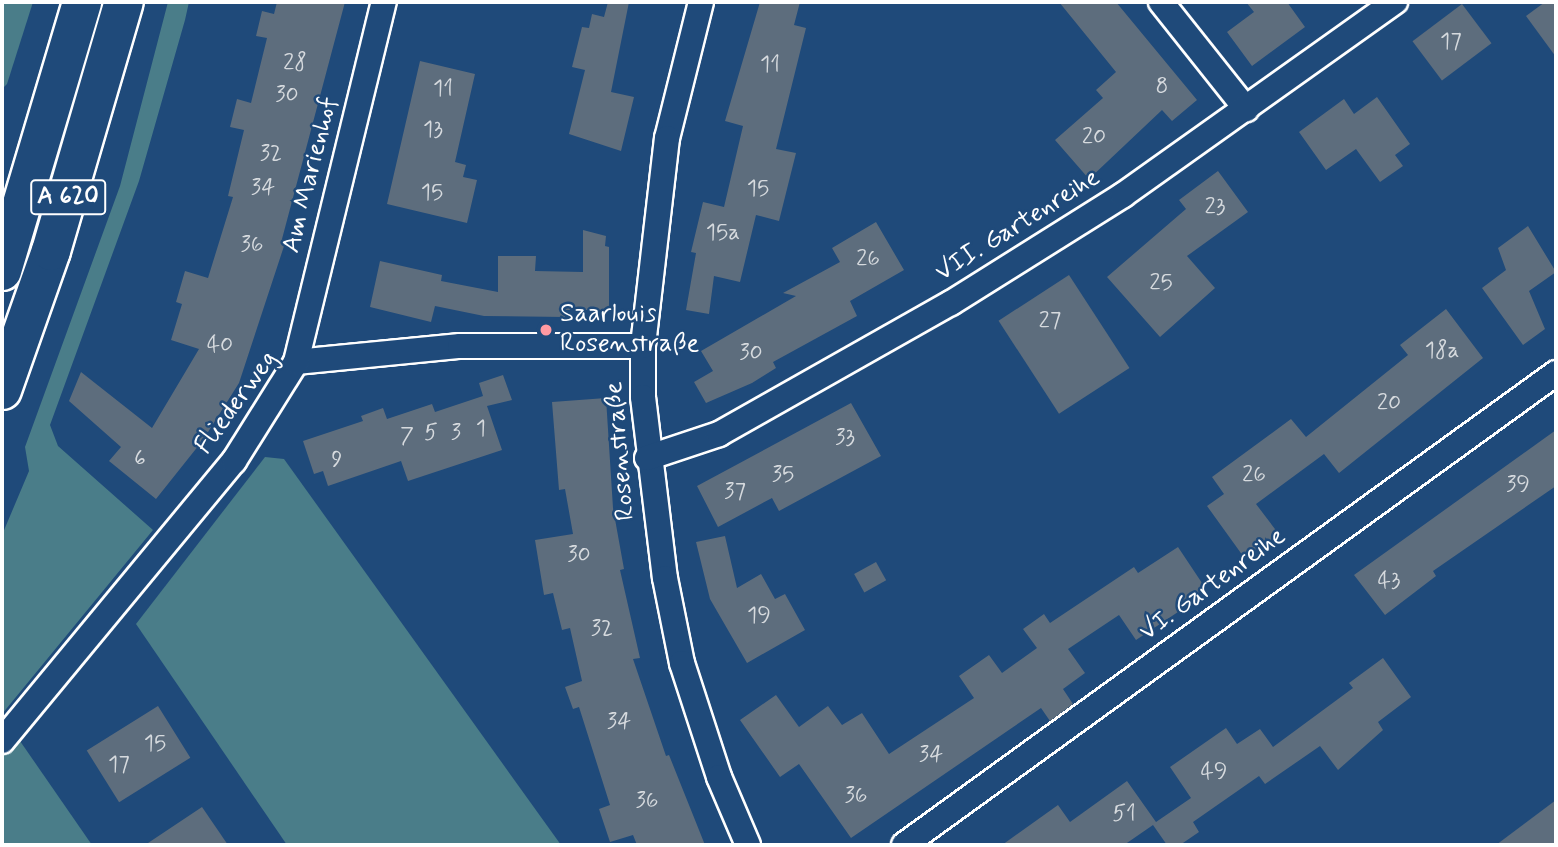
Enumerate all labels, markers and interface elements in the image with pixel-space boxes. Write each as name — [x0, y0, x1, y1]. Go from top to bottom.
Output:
house number: 17 — [1440, 28, 1462, 56]
house number: 28 — [283, 49, 307, 77]
house number: 11 — [760, 51, 780, 79]
house number: 8 — [1156, 73, 1168, 101]
house number: 11 — [433, 75, 453, 103]
house number: 30 — [275, 81, 299, 109]
street label: Am Marienhof — [276, 91, 346, 259]
house number: 13 — [423, 116, 443, 144]
house number: 20 — [1082, 123, 1106, 151]
house number: 32 — [260, 140, 282, 168]
street label: VII. Gartenreihe — [930, 163, 1106, 289]
house number: 34 — [251, 174, 275, 202]
house number: 15 — [747, 175, 769, 203]
road number: A 620 — [29, 176, 106, 218]
house number: 15 — [421, 179, 443, 207]
house number: 23 — [1205, 193, 1225, 221]
house number: 15a — [706, 219, 740, 247]
house number: 36 — [240, 231, 264, 259]
house number: 26 — [856, 245, 880, 273]
house number: 25 — [1149, 269, 1173, 297]
place label: Saarlouis Rosenstraße — [560, 299, 699, 360]
house number: 27 — [1039, 307, 1061, 335]
marker: Saarlouis Rosenstraße — [538, 322, 554, 338]
house number: 40 — [207, 331, 233, 359]
house number: 18a — [1425, 337, 1459, 365]
house number: 30 — [739, 339, 763, 367]
street label: Fliederweg — [189, 345, 285, 461]
street label: Rosenstraße — [599, 380, 643, 522]
house number: 20 — [1377, 389, 1401, 417]
house number: 1 — [476, 415, 486, 443]
house number: 5 — [424, 419, 438, 447]
house number: 3 — [451, 419, 461, 447]
house number: 7 — [400, 423, 414, 451]
house number: 33 — [835, 424, 855, 452]
house number: 6 — [134, 445, 146, 473]
house number: 9 — [331, 446, 343, 474]
house number: 35 — [772, 461, 794, 489]
house number: 26 — [1242, 461, 1266, 489]
house number: 39 — [1506, 471, 1530, 499]
house number: 37 — [724, 478, 746, 506]
street label: VI. Gartenreihe — [1134, 521, 1292, 649]
house number: 30 — [567, 541, 591, 569]
house number: 43 — [1377, 567, 1401, 595]
house number: 19 — [747, 602, 771, 630]
house number: 32 — [591, 615, 613, 643]
house number: 34 — [607, 708, 631, 736]
house number: 15 — [144, 730, 166, 758]
house number: 34 — [919, 741, 943, 769]
house number: 17 — [108, 751, 130, 779]
house number: 49 — [1200, 758, 1228, 786]
house number: 36 — [844, 782, 868, 810]
house number: 36 — [635, 787, 659, 815]
house number: 51 — [1112, 800, 1136, 828]

